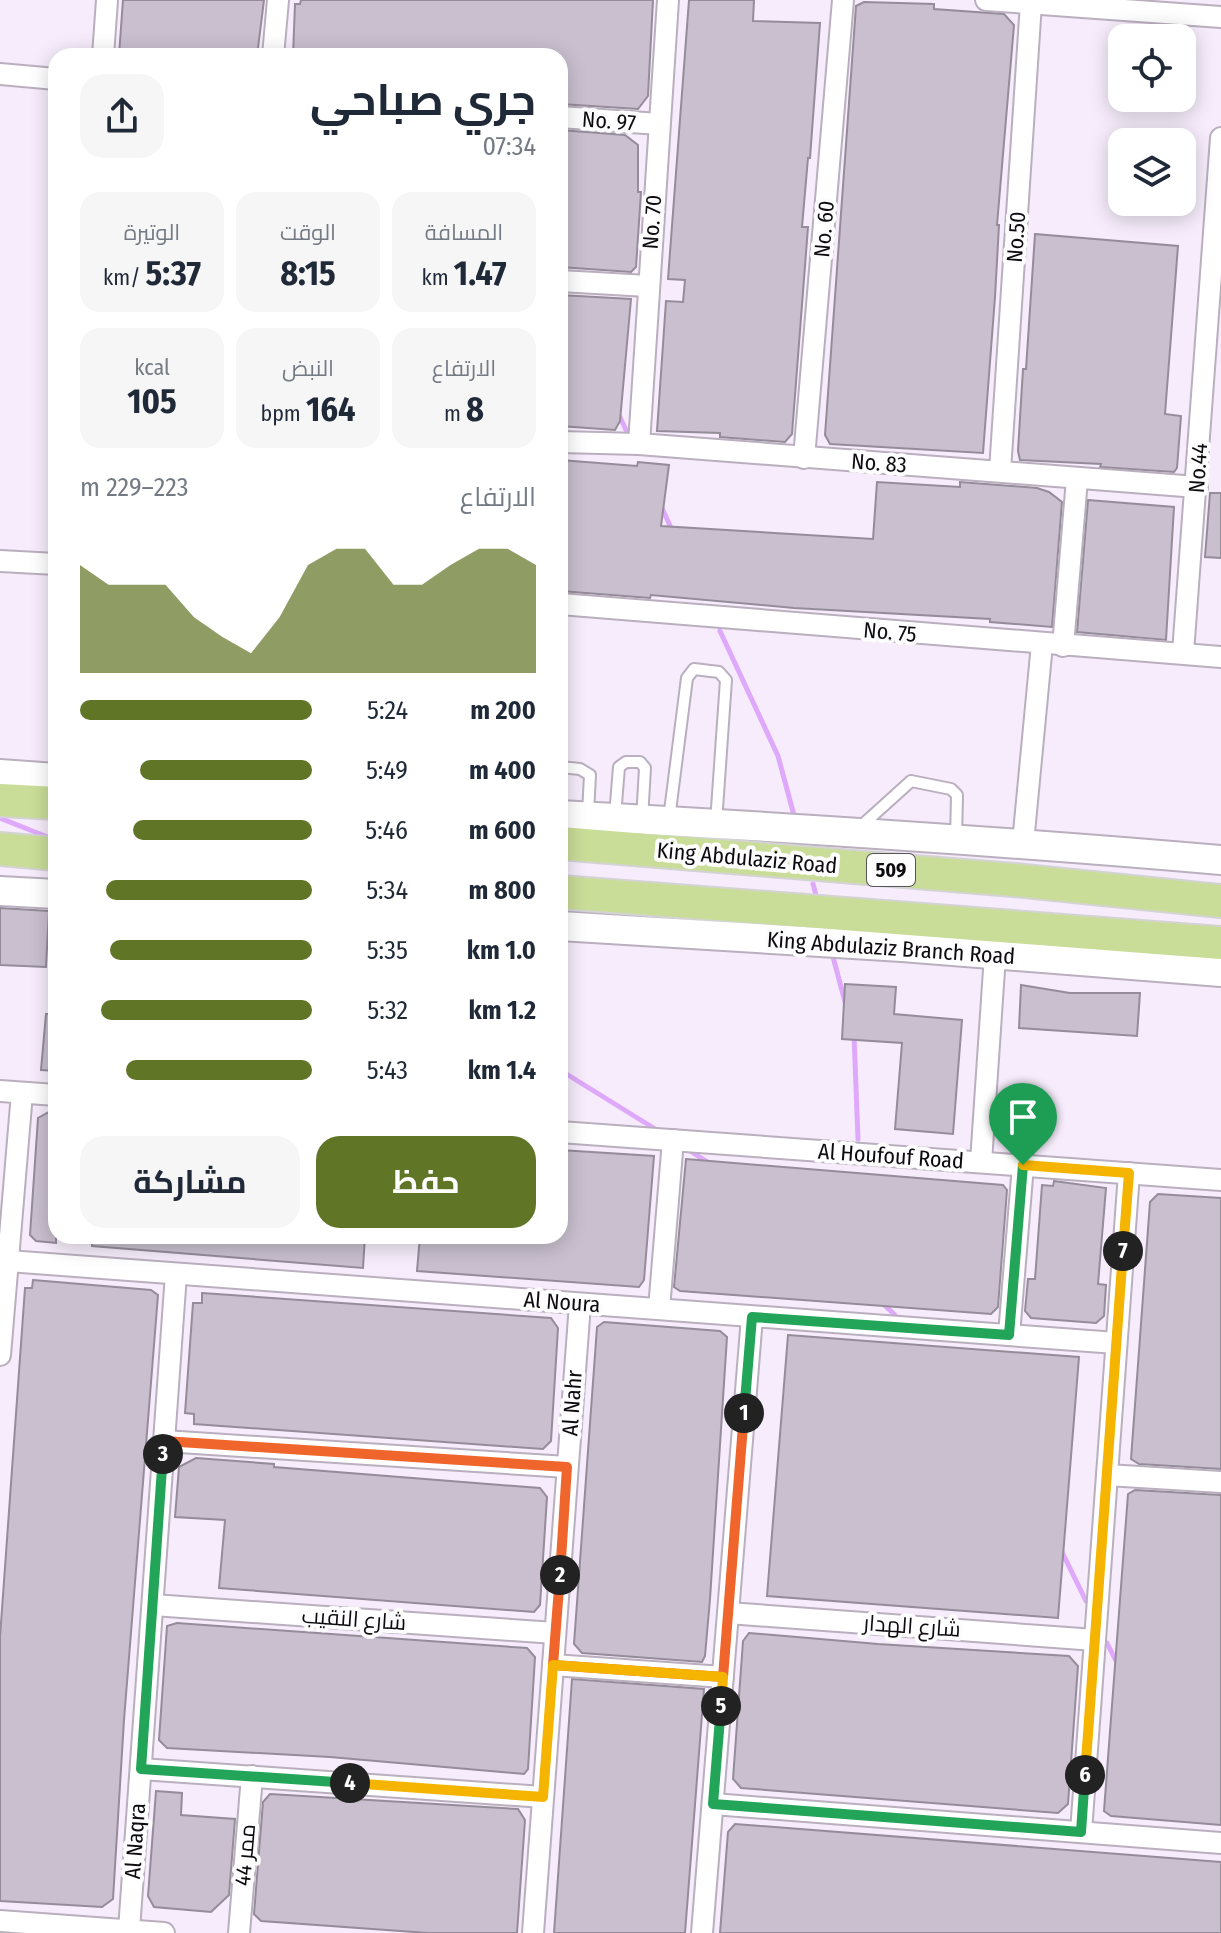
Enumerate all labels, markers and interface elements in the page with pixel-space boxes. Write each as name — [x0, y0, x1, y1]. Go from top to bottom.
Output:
map controls — [1108, 24, 1196, 216]
button: locate — [1108, 24, 1196, 112]
button: share — [80, 74, 164, 158]
text: جري صباحي — [310, 74, 536, 127]
street label: No. 97 — [581, 106, 637, 136]
button: layers — [1108, 128, 1196, 216]
text: 07:34 — [482, 131, 536, 162]
street label: No. 70 — [637, 194, 667, 250]
street label: No. 60 — [808, 199, 840, 259]
street label: No.50 — [1001, 211, 1031, 263]
text: الوتيرة — [124, 219, 180, 246]
text: الوقت — [280, 219, 336, 246]
text: المسافة — [425, 219, 503, 246]
text: 5:37 — [146, 253, 201, 294]
text: 8:15 — [280, 253, 336, 294]
text: 1.47 — [454, 253, 507, 294]
text: /km — [103, 264, 146, 291]
text: km — [421, 264, 454, 291]
text: kcal — [134, 354, 170, 381]
text: النبض — [282, 355, 334, 382]
text: الارتفاع — [432, 355, 496, 382]
text: 105 — [127, 381, 177, 422]
text: 164 — [306, 389, 356, 430]
text: 8 — [466, 389, 484, 430]
text: bpm — [260, 400, 306, 427]
text: m — [444, 400, 466, 427]
street label: No.44 — [1183, 442, 1213, 494]
street label: No. 83 — [850, 448, 908, 478]
text: 223–229 m — [80, 472, 188, 503]
text: الارتفاع — [460, 482, 536, 513]
street label: No. 75 — [862, 616, 918, 648]
text: 5:24 — [367, 695, 408, 726]
text: 200 m — [470, 695, 536, 726]
text: 5:49 — [366, 755, 408, 786]
text: 400 m — [469, 755, 536, 786]
text: 5:46 — [365, 815, 408, 846]
text: 600 m — [469, 815, 536, 846]
street label: King Abdulaziz Road — [656, 837, 838, 879]
road number: 509 — [867, 854, 915, 886]
text: 5:34 — [366, 875, 408, 906]
text: 800 m — [469, 875, 536, 906]
street label: King Abdulaziz Branch Road — [766, 926, 1016, 970]
text: 5:35 — [367, 935, 408, 966]
text: 1.0 km — [467, 935, 536, 966]
text: 5:32 — [367, 995, 408, 1026]
text: 1.2 km — [469, 995, 536, 1026]
text: 5:43 — [367, 1055, 408, 1086]
text: 1.4 km — [468, 1055, 536, 1086]
pin — [989, 1083, 1057, 1165]
icon: arrive — [1001, 1095, 1045, 1139]
button: مشاركة — [80, 1136, 300, 1228]
button: حفظ — [316, 1136, 536, 1228]
street label: Al Houfouf Road — [817, 1137, 965, 1175]
pin: 7 — [1103, 1231, 1143, 1271]
text: 7 — [1118, 1237, 1128, 1264]
street label: Al Noura — [523, 1286, 601, 1318]
street label: Al Nahr — [556, 1369, 588, 1437]
pin: 1 — [724, 1393, 764, 1433]
text: 1 — [739, 1399, 749, 1426]
pin: 3 — [143, 1434, 183, 1474]
text: 3 — [158, 1440, 168, 1467]
pin: 2 — [540, 1555, 580, 1595]
text: 2 — [555, 1561, 565, 1588]
street label: شارع النقيب — [301, 1602, 407, 1637]
street label: شارع الهدار — [860, 1609, 962, 1644]
pin: 5 — [701, 1686, 741, 1726]
text: 5 — [716, 1692, 726, 1719]
pin: 6 — [1065, 1755, 1105, 1795]
text: 6 — [1079, 1761, 1091, 1788]
pin: 4 — [330, 1763, 370, 1803]
text: 4 — [344, 1769, 356, 1796]
street label: Al Naqra — [119, 1802, 151, 1880]
street label: ممر 44 — [229, 1823, 261, 1887]

